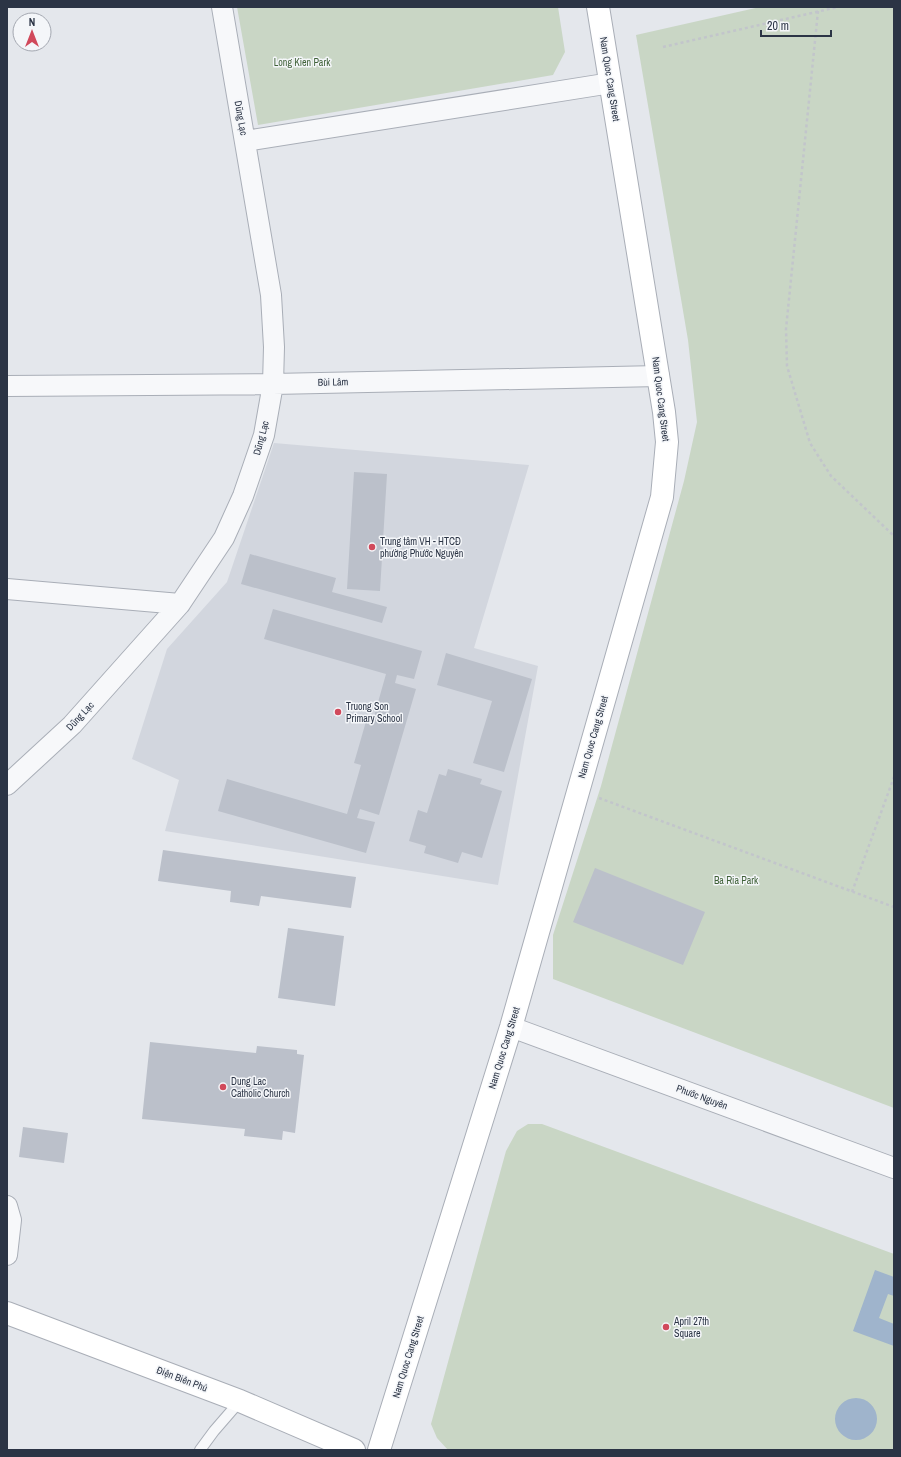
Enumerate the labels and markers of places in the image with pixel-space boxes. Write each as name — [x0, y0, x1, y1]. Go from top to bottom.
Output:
place label: Trung tâm VH - HTCĐ phường Phước Nguyên — [380, 535, 463, 560]
marker: Trung tâm VH - HTCĐ phường Phước Nguyên — [367, 542, 377, 552]
place label: Truong Son Primary School — [346, 700, 402, 725]
marker: Truong Son Primary School — [333, 707, 343, 717]
place label: Dung Lac Catholic Church — [231, 1075, 290, 1100]
marker: Dung Lac Catholic Church — [218, 1082, 228, 1092]
place label: April 27th Square — [673, 1315, 709, 1340]
marker: April 27th Square — [661, 1322, 671, 1332]

